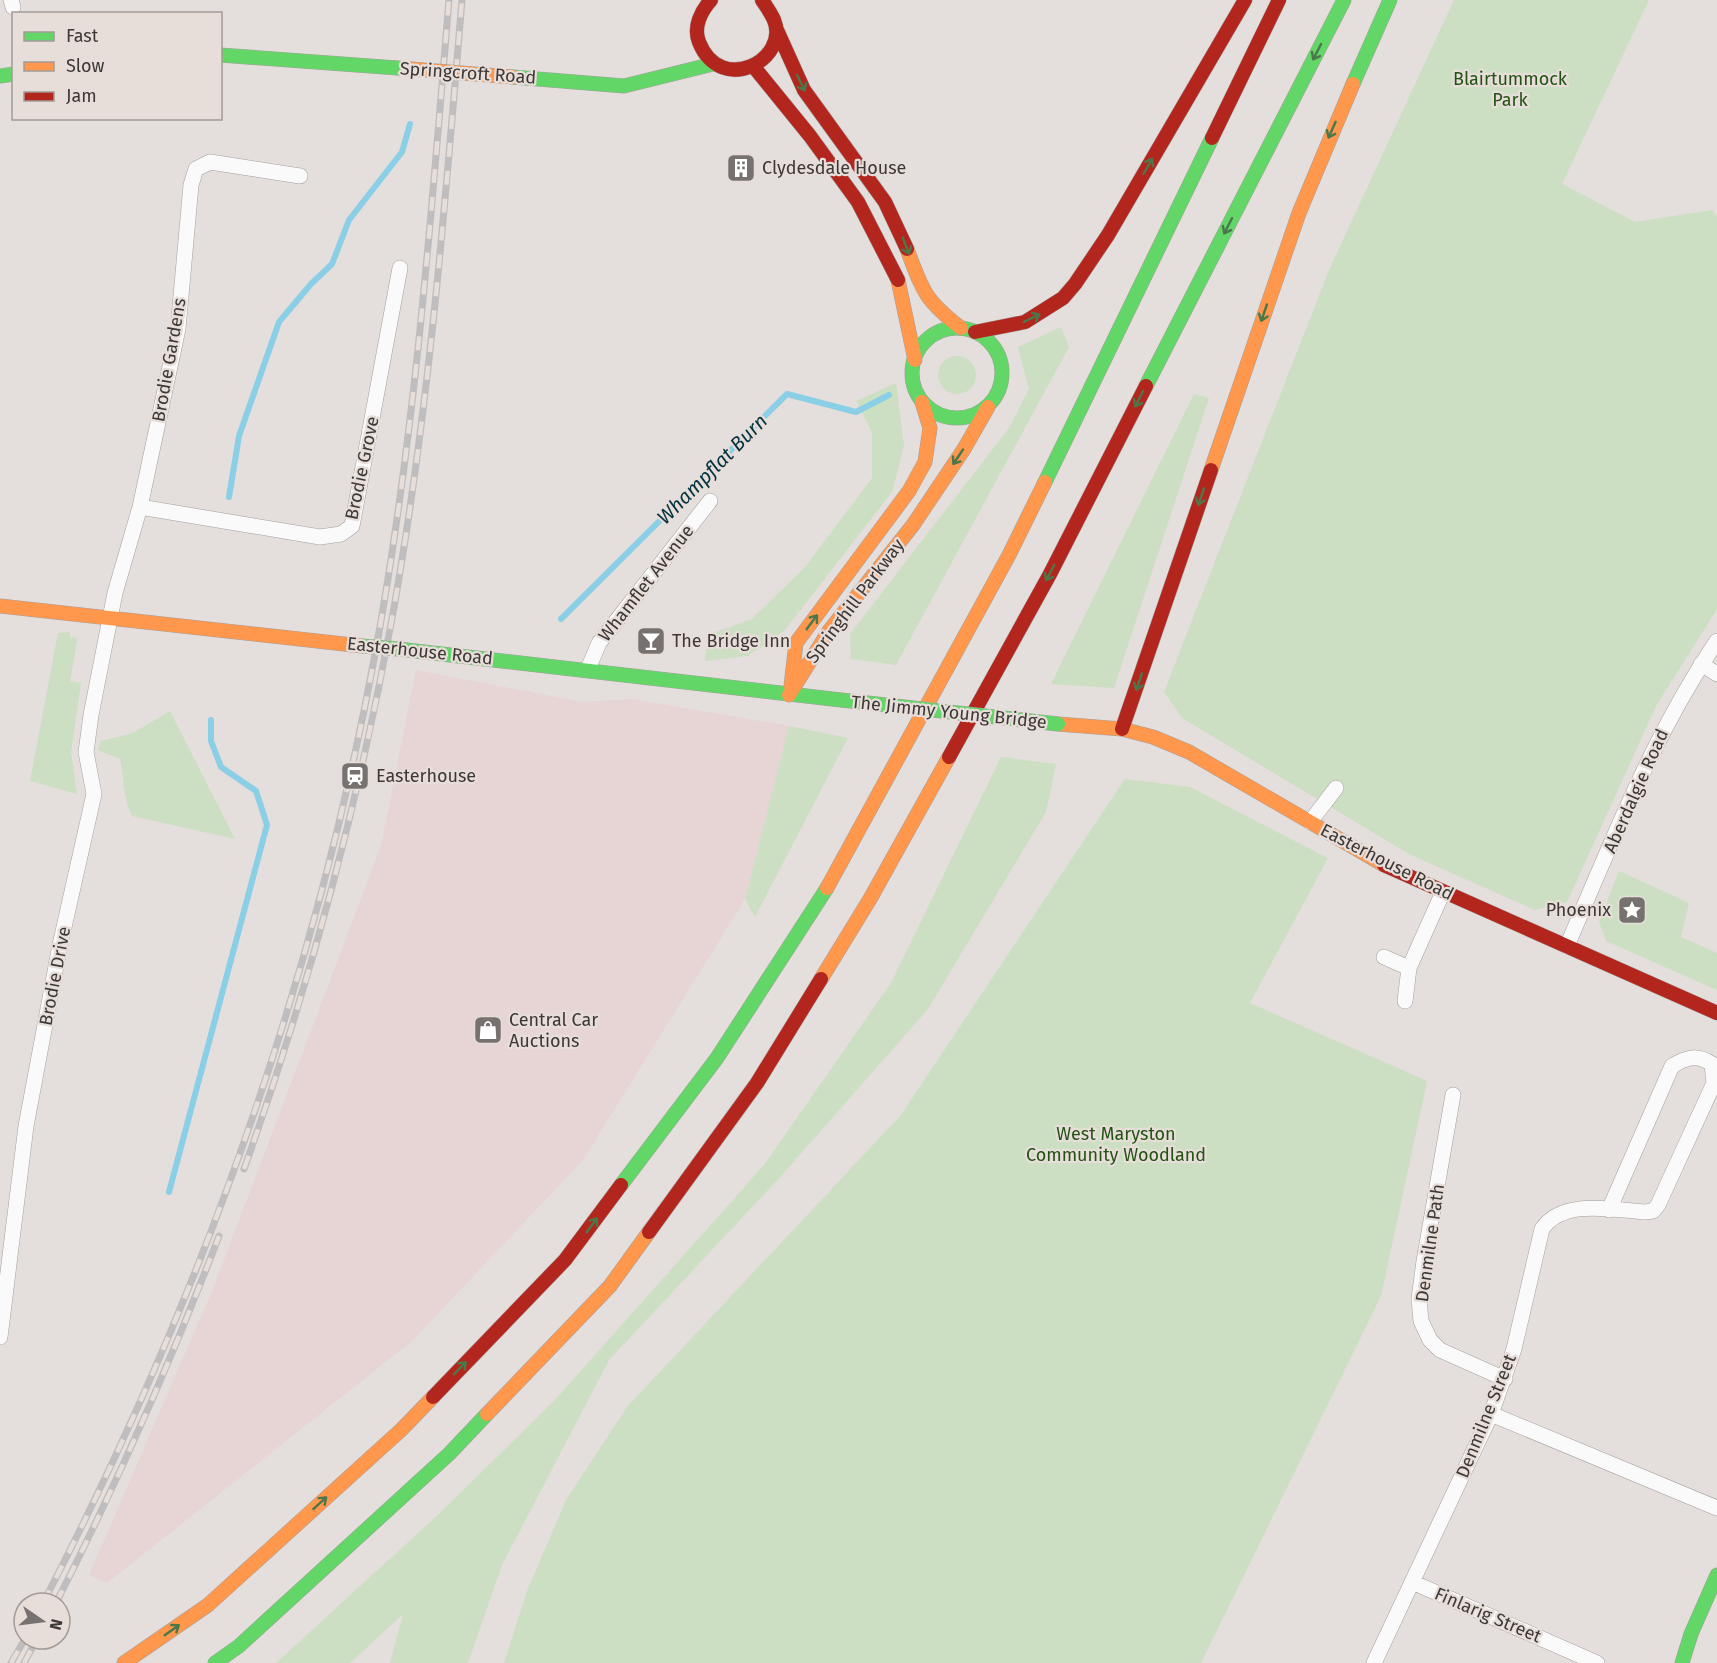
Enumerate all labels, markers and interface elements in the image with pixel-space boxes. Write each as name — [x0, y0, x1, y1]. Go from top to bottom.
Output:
legend — [12, 12, 222, 120]
text: Fast — [66, 25, 99, 47]
one-way arrow — [1311, 43, 1323, 61]
text: Slow — [66, 55, 105, 77]
street label: Springcroft Road — [399, 57, 537, 89]
park label: Blairtummock Park — [1453, 68, 1568, 111]
one-way arrow — [795, 73, 807, 91]
text: Jam — [66, 85, 97, 107]
one-way arrow — [1326, 120, 1337, 139]
building icon: Clydesdale House — [725, 152, 757, 184]
place label: Clydesdale House — [762, 157, 906, 179]
one-way arrow — [1143, 158, 1155, 175]
one-way arrow — [1222, 216, 1234, 234]
one-way arrow — [901, 236, 912, 255]
street label: Brodie Gardens — [147, 296, 191, 424]
one-way arrow — [1257, 303, 1268, 322]
one-way arrow — [1022, 312, 1040, 324]
one-way arrow — [1133, 390, 1145, 408]
water label: Whampflat Burn — [652, 409, 772, 529]
street label: Brodie Grove — [340, 414, 384, 522]
one-way arrow — [952, 449, 965, 466]
one-way arrow — [1195, 487, 1206, 506]
street label: Whamflet Avenue — [594, 520, 698, 646]
street label: Springhill Parkway — [801, 534, 909, 667]
one-way arrow — [1044, 563, 1055, 581]
one-way arrow — [806, 614, 818, 630]
bar icon: The Bridge Inn — [635, 625, 667, 657]
place label: The Bridge Inn — [672, 630, 790, 652]
street label: Easterhouse Road — [346, 632, 494, 670]
one-way arrow — [1132, 672, 1143, 691]
street label: The Jimmy Young Bridge — [850, 691, 1048, 733]
street label: Aberdalgie Road — [1599, 726, 1673, 856]
station icon: Easterhouse — [339, 760, 371, 792]
place label: Easterhouse — [376, 765, 476, 787]
street label: Easterhouse Road — [1317, 819, 1457, 905]
place icon: Phoenix — [1616, 894, 1648, 926]
place label: Phoenix — [1546, 899, 1611, 921]
street label: Brodie Drive — [35, 925, 75, 1027]
place label: Central Car Auctions — [509, 1009, 598, 1052]
shop icon: Central Car Auctions — [472, 1014, 504, 1046]
park label: West Maryston Community Woodland — [1026, 1123, 1206, 1166]
street label: Denmilne Path — [1411, 1182, 1449, 1304]
one-way arrow — [586, 1217, 598, 1233]
street label: Denmilne Street — [1451, 1350, 1521, 1481]
one-way arrow — [453, 1361, 468, 1376]
one-way arrow — [312, 1496, 327, 1510]
street label: Finlarig Street — [1431, 1583, 1545, 1648]
north arrow — [12, 1591, 72, 1651]
text: N — [46, 1617, 67, 1632]
one-way arrow — [163, 1624, 179, 1636]

